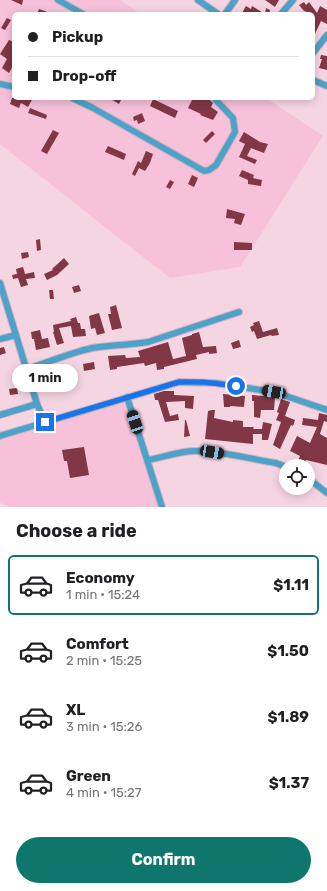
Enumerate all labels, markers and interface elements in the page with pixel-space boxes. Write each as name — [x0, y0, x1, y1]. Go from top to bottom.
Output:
text: Pickup — [52, 28, 103, 46]
text: Drop-off — [52, 67, 116, 85]
callout: 1 min — [12, 364, 78, 392]
text: 1 min — [28, 370, 62, 385]
route start — [227, 377, 245, 395]
car — [261, 384, 287, 400]
car — [126, 409, 144, 435]
route end — [36, 413, 54, 431]
car — [199, 444, 225, 460]
map controls — [279, 459, 315, 495]
button: locate — [279, 459, 315, 495]
text: Choose a ride — [16, 520, 137, 542]
icon: car — [18, 567, 54, 603]
text: Economy — [66, 569, 135, 587]
text: $1.11 — [273, 576, 309, 594]
text: 1 min · 15:24 — [66, 587, 140, 602]
icon: car — [18, 633, 54, 669]
text: Comfort — [66, 635, 129, 653]
text: $1.50 — [267, 642, 309, 660]
text: 2 min · 15:25 — [66, 653, 142, 668]
icon: car — [18, 699, 54, 735]
text: XL — [66, 701, 85, 719]
text: $1.89 — [268, 708, 309, 726]
text: 3 min · 15:26 — [66, 719, 142, 734]
icon: car — [18, 765, 54, 801]
text: Green — [66, 767, 111, 785]
text: $1.37 — [269, 774, 309, 792]
text: 4 min · 15:27 — [66, 785, 141, 800]
button: Confirm — [16, 837, 311, 883]

